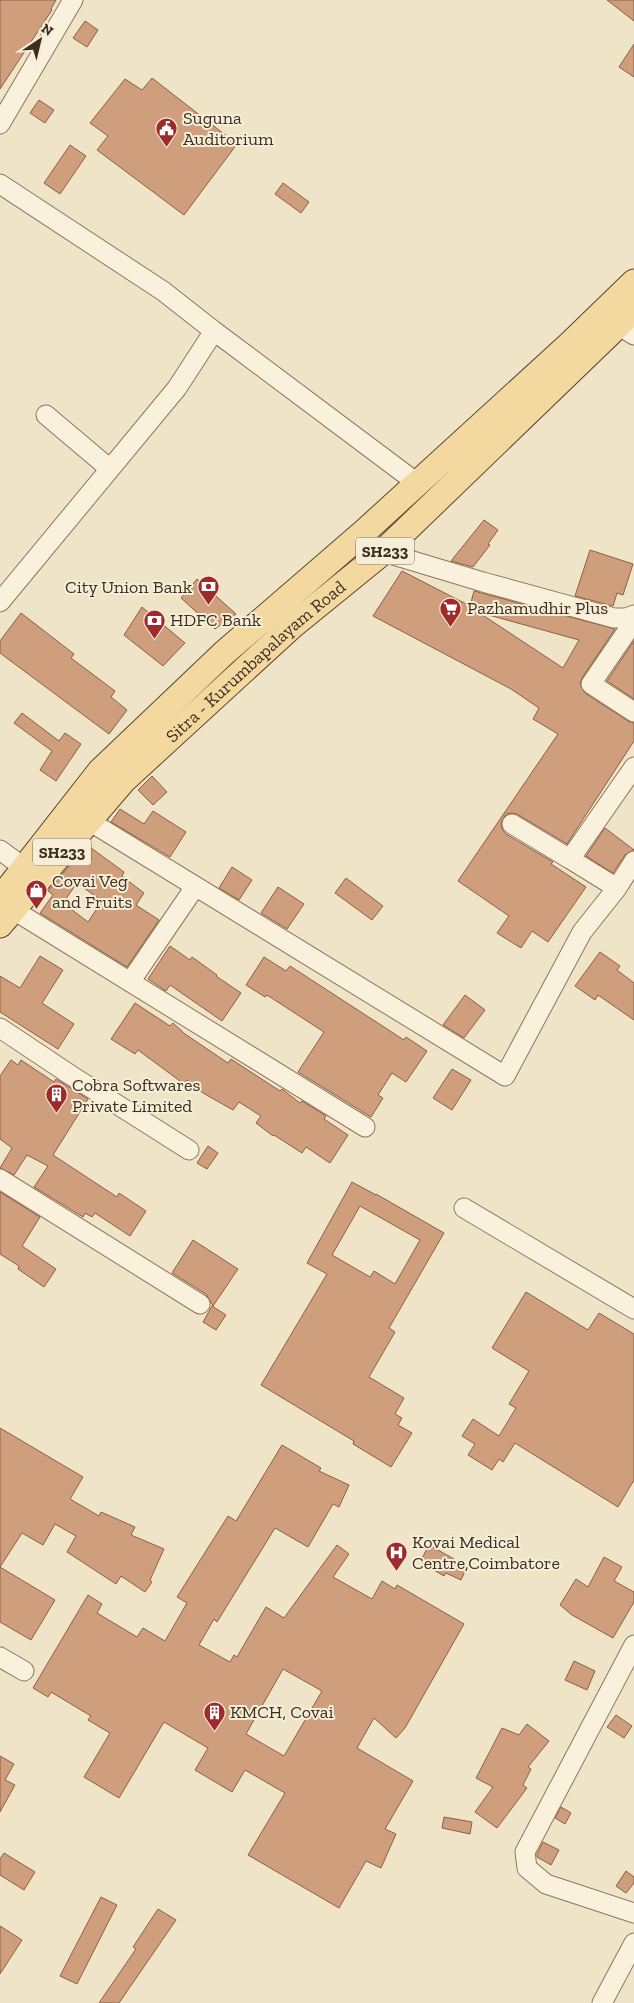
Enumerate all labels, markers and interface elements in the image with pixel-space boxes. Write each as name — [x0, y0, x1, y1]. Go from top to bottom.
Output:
north arrow — [15, 15, 65, 65]
text: N — [38, 20, 57, 40]
place label: Suguna Auditorium — [183, 107, 274, 150]
public building icon: Suguna Auditorium — [155, 116, 179, 147]
road number: SH233 — [356, 538, 414, 564]
bank icon: City Union Bank — [196, 575, 220, 606]
place label: City Union Bank — [65, 576, 193, 598]
street label: Sitra - Kurumbapalayam Road — [161, 576, 350, 747]
supermarket icon: Pazhamudhir Plus — [439, 596, 463, 627]
place label: Pazhamudhir Plus — [467, 597, 608, 619]
bank icon: HDFC Bank — [142, 608, 166, 639]
place label: HDFC Bank — [170, 609, 262, 631]
road number: SH233 — [33, 839, 91, 866]
place label: Covai Veg and Fruits — [52, 870, 132, 913]
shop icon: Covai Veg and Fruits — [24, 879, 48, 910]
place label: Cobra Softwares Private Limited — [72, 1074, 201, 1117]
building icon: Cobra Softwares Private Limited — [44, 1083, 68, 1114]
place label: Kovai Medical Centre,Coimbatore — [412, 1531, 560, 1574]
hospital icon: Kovai Medical Centre,Coimbatore — [384, 1540, 408, 1571]
building icon: KMCH, Covai — [202, 1700, 226, 1731]
place label: KMCH, Covai — [230, 1701, 334, 1723]

